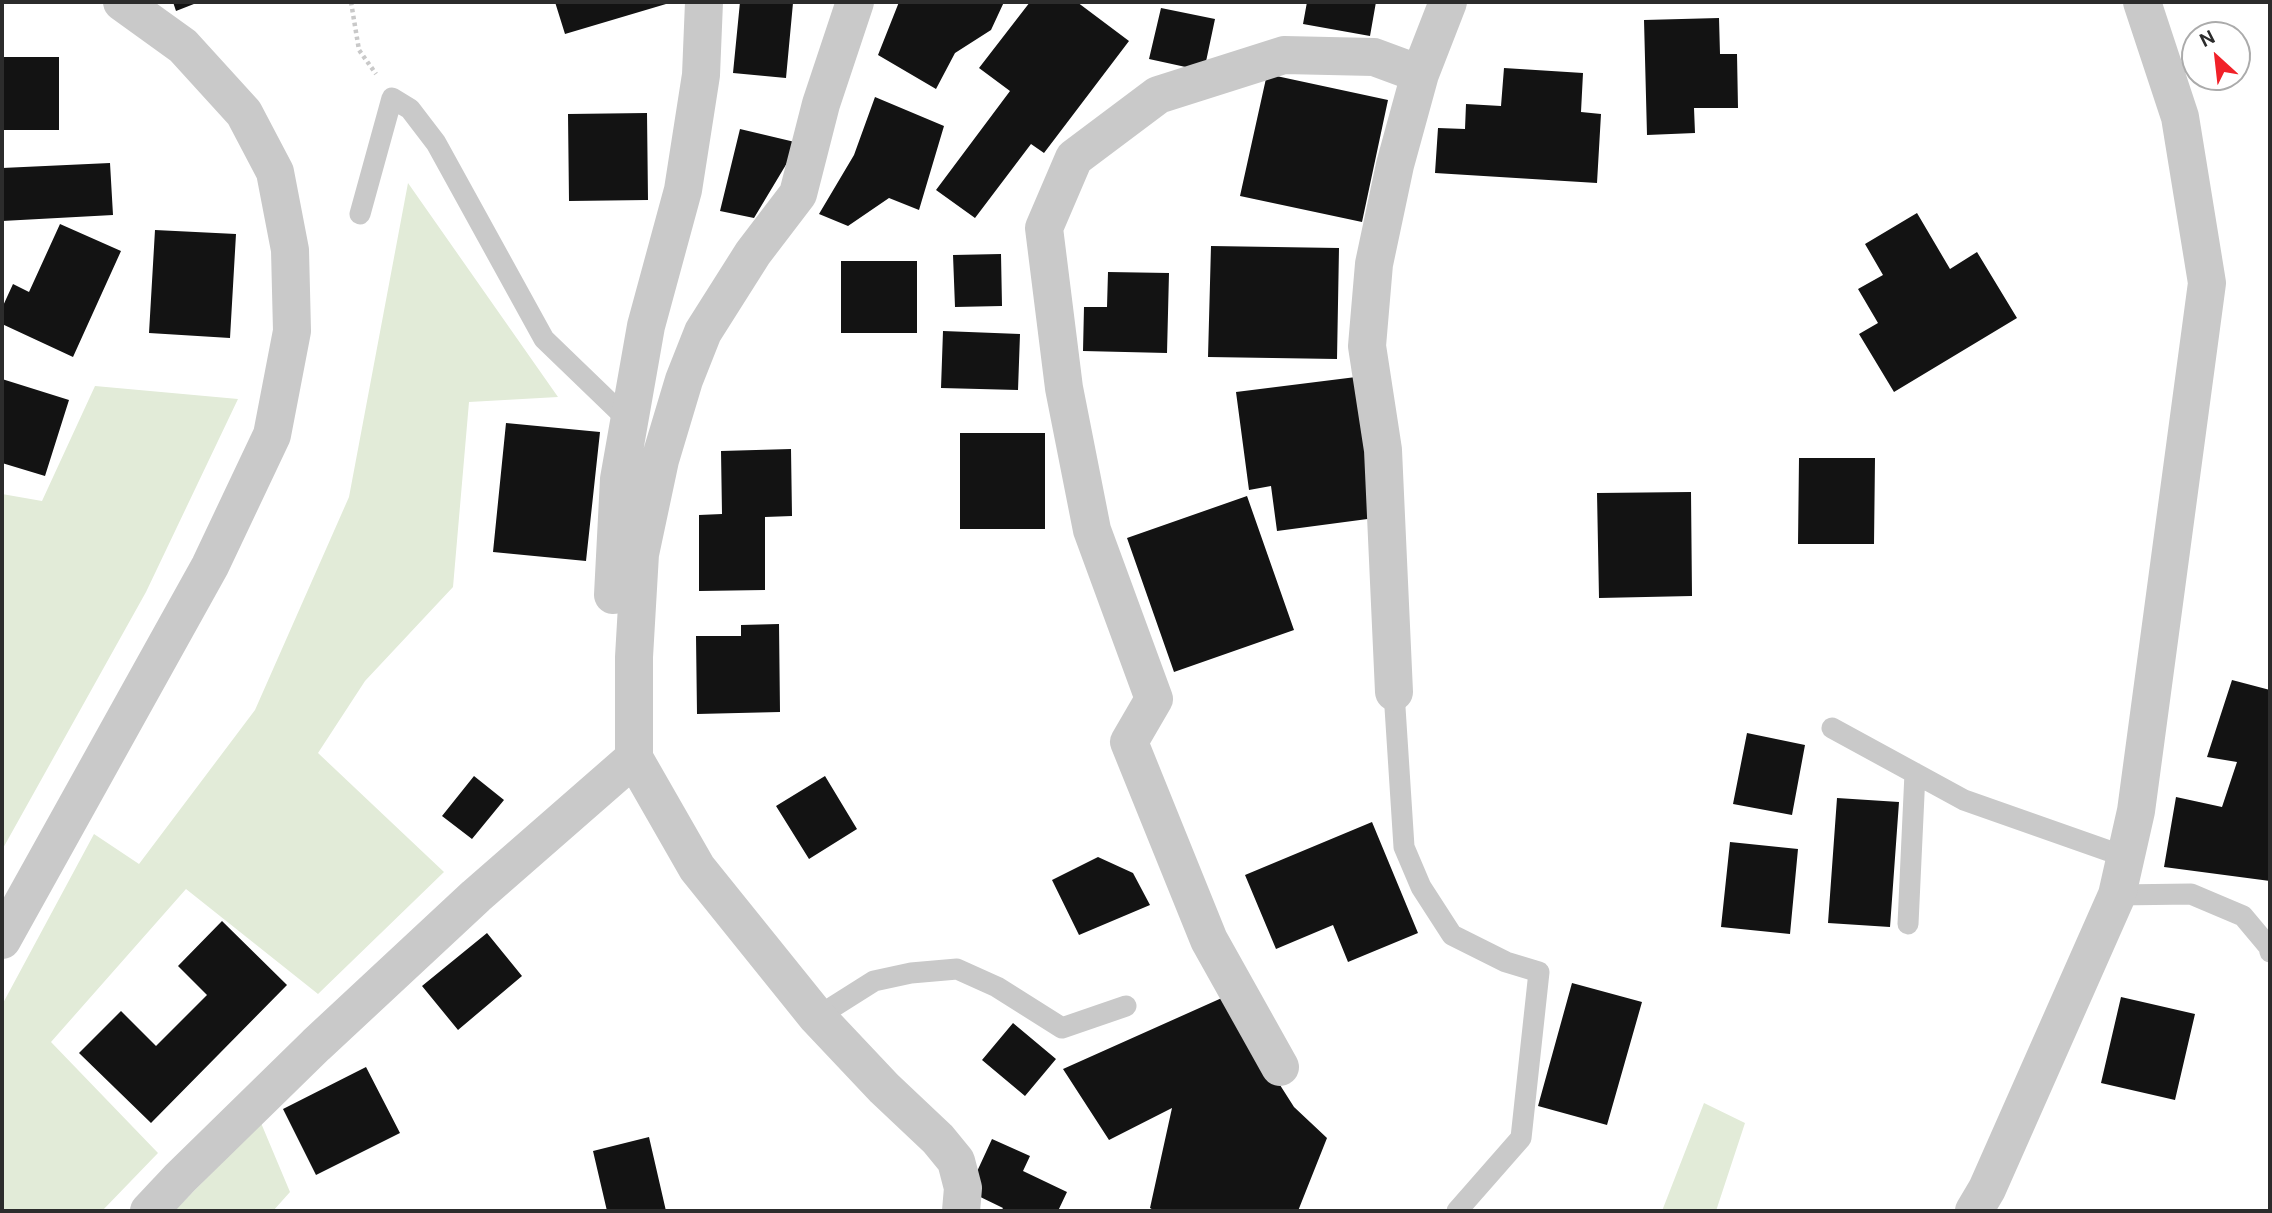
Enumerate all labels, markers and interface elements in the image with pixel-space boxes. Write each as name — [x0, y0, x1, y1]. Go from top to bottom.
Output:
north arrow — [2181, 21, 2251, 91]
text: N — [2195, 24, 2219, 53]

